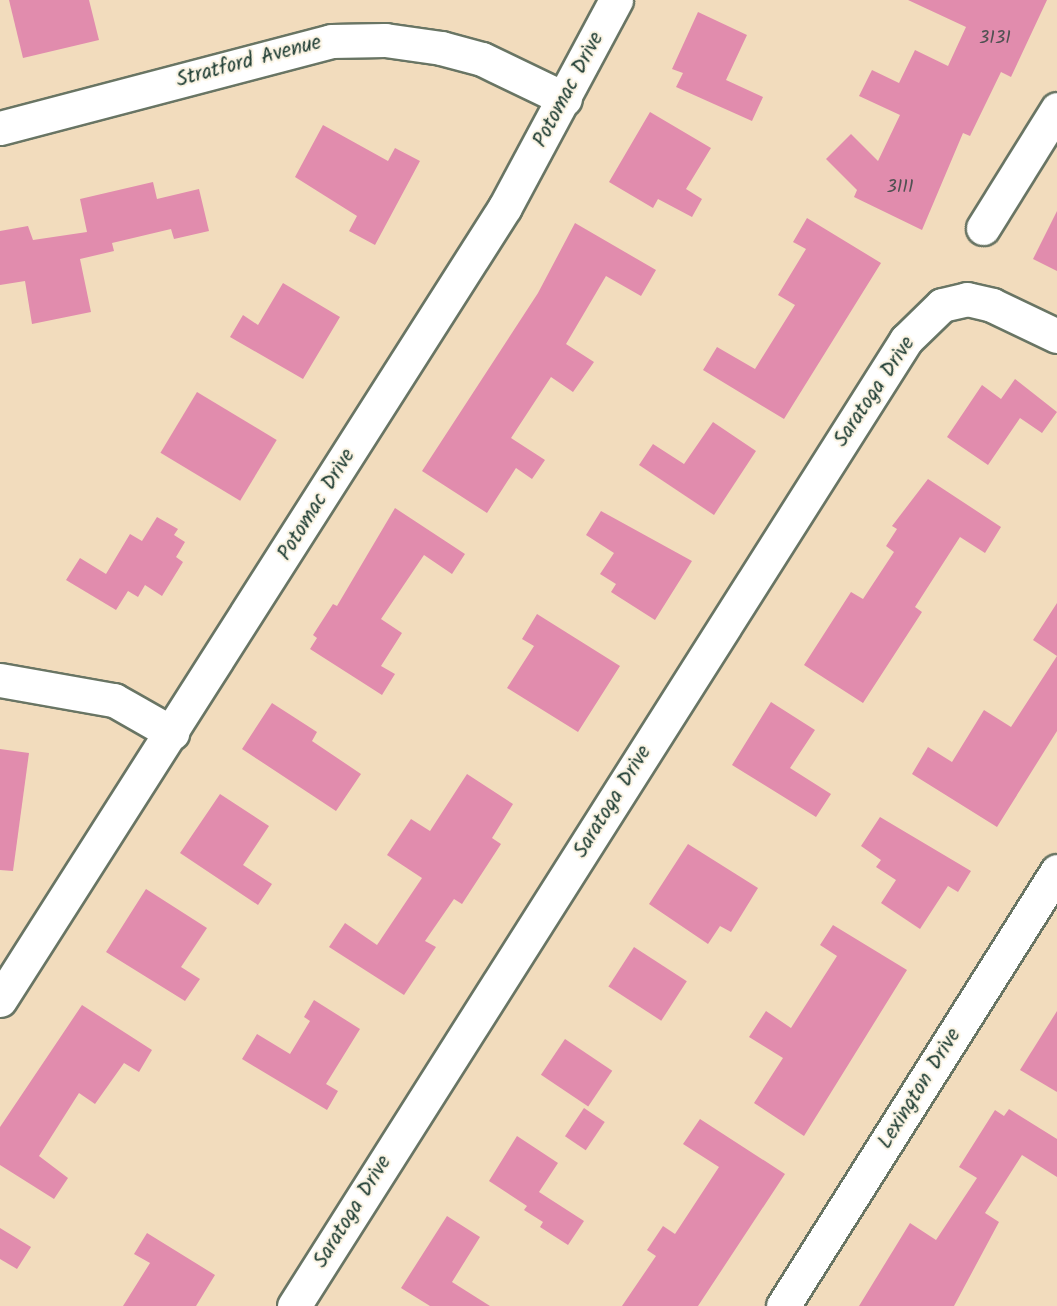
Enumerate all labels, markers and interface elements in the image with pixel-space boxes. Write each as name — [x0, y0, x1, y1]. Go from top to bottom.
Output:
street label: Potomac Drive — [528, 28, 610, 152]
house number: 3131 — [979, 28, 1011, 50]
street label: Stratford Avenue — [174, 31, 324, 93]
house number: 3111 — [886, 177, 914, 199]
street label: Saratoga Drive — [829, 332, 921, 452]
street label: Potomac Drive — [273, 445, 361, 565]
street label: Saratoga Drive — [569, 741, 657, 863]
street label: Lexington Drive — [873, 1024, 967, 1154]
street label: Saratoga Drive — [309, 1151, 397, 1273]

